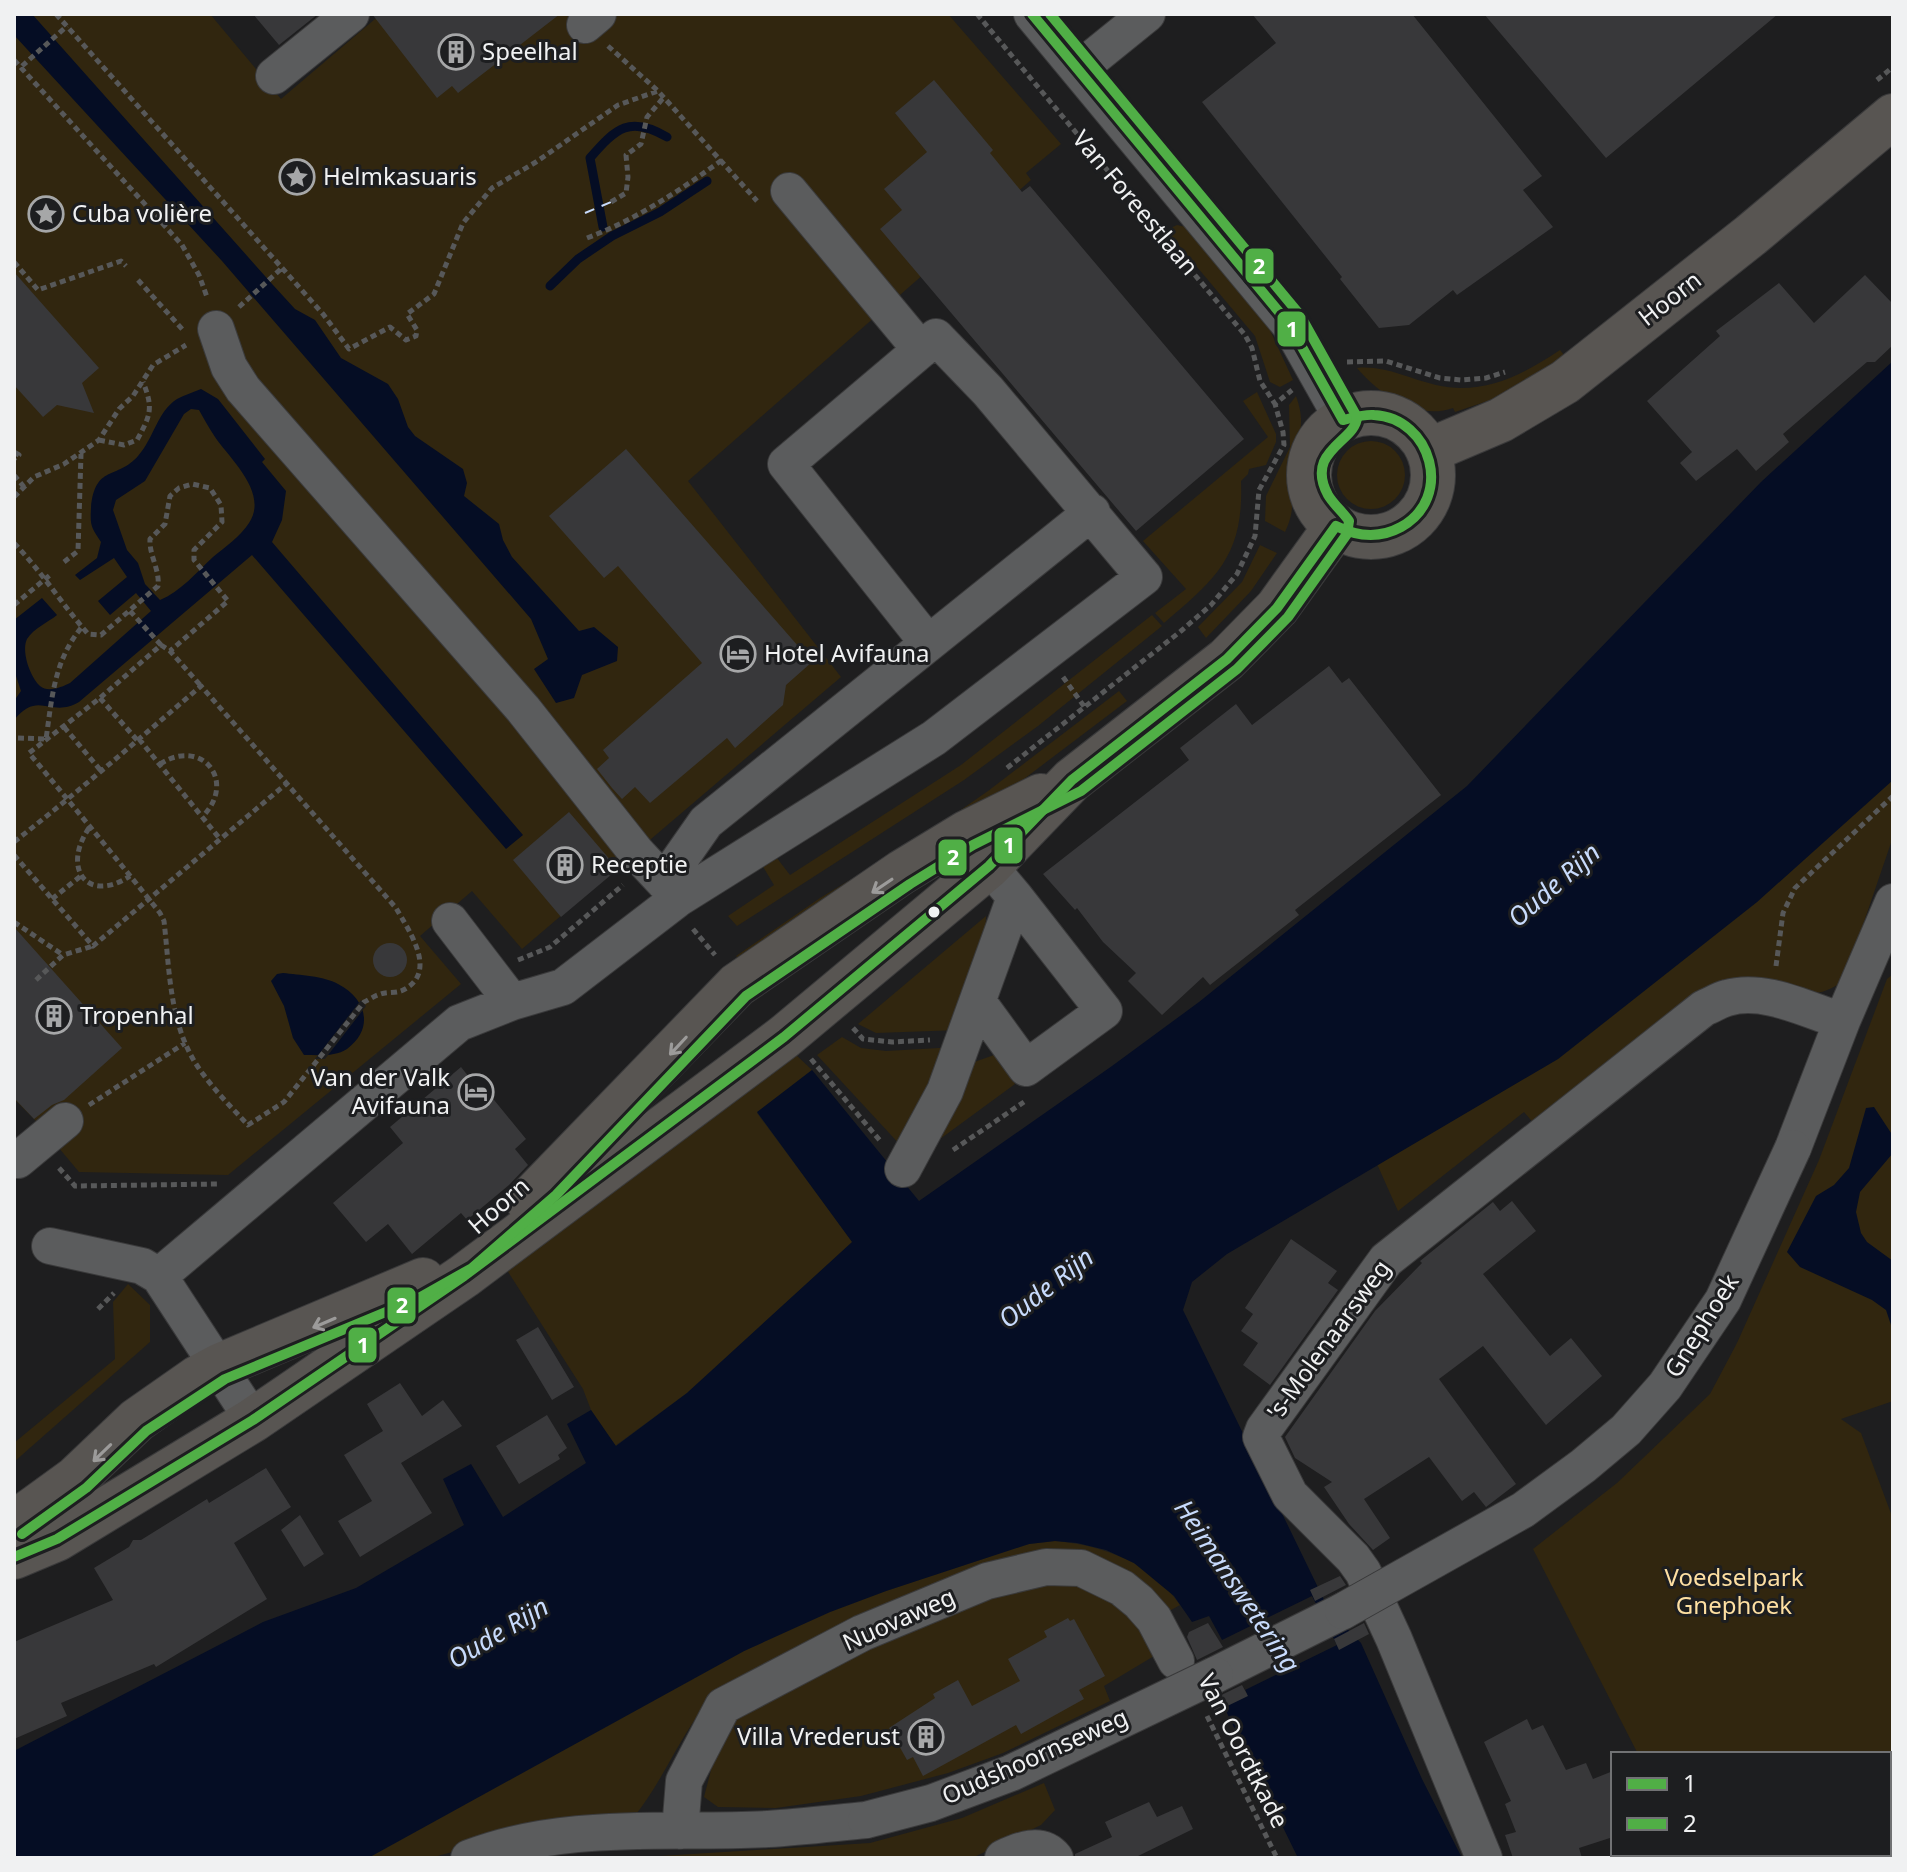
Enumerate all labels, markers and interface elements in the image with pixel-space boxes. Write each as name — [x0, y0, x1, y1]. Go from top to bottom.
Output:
building icon: Speelhal — [437, 33, 475, 71]
place label: Speelhal — [482, 34, 578, 67]
street label: Van Foreestlaan — [1066, 122, 1207, 282]
place icon: Helmkasuaris — [278, 158, 316, 196]
place label: Helmkasuaris — [323, 159, 477, 192]
place icon: Cuba volière — [27, 195, 65, 233]
place label: Cuba volière — [72, 196, 212, 229]
line badge: 2 — [1244, 247, 1275, 285]
text: 2 — [1253, 250, 1265, 280]
street label: Hoorn — [1631, 263, 1707, 333]
line badge: 1 — [1276, 310, 1307, 348]
text: 1 — [1286, 313, 1298, 343]
hotel icon: Hotel Avifauna — [719, 635, 757, 673]
place label: Hotel Avifauna — [764, 636, 930, 669]
line badge: 1 — [993, 826, 1024, 865]
text: 1 — [1003, 829, 1015, 859]
water label: Oude Rijn — [1499, 834, 1607, 935]
line badge: 2 — [937, 838, 968, 877]
text: 2 — [947, 841, 959, 871]
building icon: Receptie — [546, 846, 584, 884]
place label: Receptie — [591, 847, 688, 880]
one-way arrow — [871, 878, 893, 894]
unlabelled marker — [926, 904, 942, 920]
building icon: Tropenhal — [35, 997, 73, 1035]
place label: Tropenhal — [80, 998, 194, 1031]
one-way arrow — [669, 1036, 688, 1056]
place label: Van der Valk Avifauna — [311, 1060, 450, 1121]
hotel icon: Van der Valk Avifauna — [457, 1073, 495, 1111]
street label: Hoorn — [460, 1169, 536, 1241]
water label: Oude Rijn — [990, 1239, 1101, 1336]
street label: 's-Molenaarsweg — [1259, 1252, 1397, 1426]
street label: Gnephoek — [1656, 1267, 1746, 1383]
line badge: 2 — [386, 1286, 417, 1325]
text: 2 — [396, 1289, 408, 1319]
one-way arrow — [312, 1316, 337, 1331]
line badge: 1 — [347, 1326, 378, 1364]
text: 1 — [357, 1329, 369, 1359]
one-way arrow — [92, 1444, 112, 1463]
water label: Heimanswetering — [1167, 1492, 1309, 1679]
park label: Voedselpark Gnephoek — [1665, 1560, 1804, 1621]
street label: Nuovaweg — [837, 1579, 960, 1658]
water label: Oude Rijn — [440, 1588, 555, 1676]
street label: Van Oordtkade — [1191, 1667, 1297, 1833]
street label: Oudshoornseweg — [936, 1700, 1133, 1811]
building icon: Villa Vrederust — [907, 1718, 945, 1756]
place label: Villa Vrederust — [737, 1719, 900, 1752]
legend — [1611, 1752, 1891, 1856]
text: 1 — [1683, 1766, 1697, 1799]
text: 2 — [1683, 1806, 1697, 1839]

